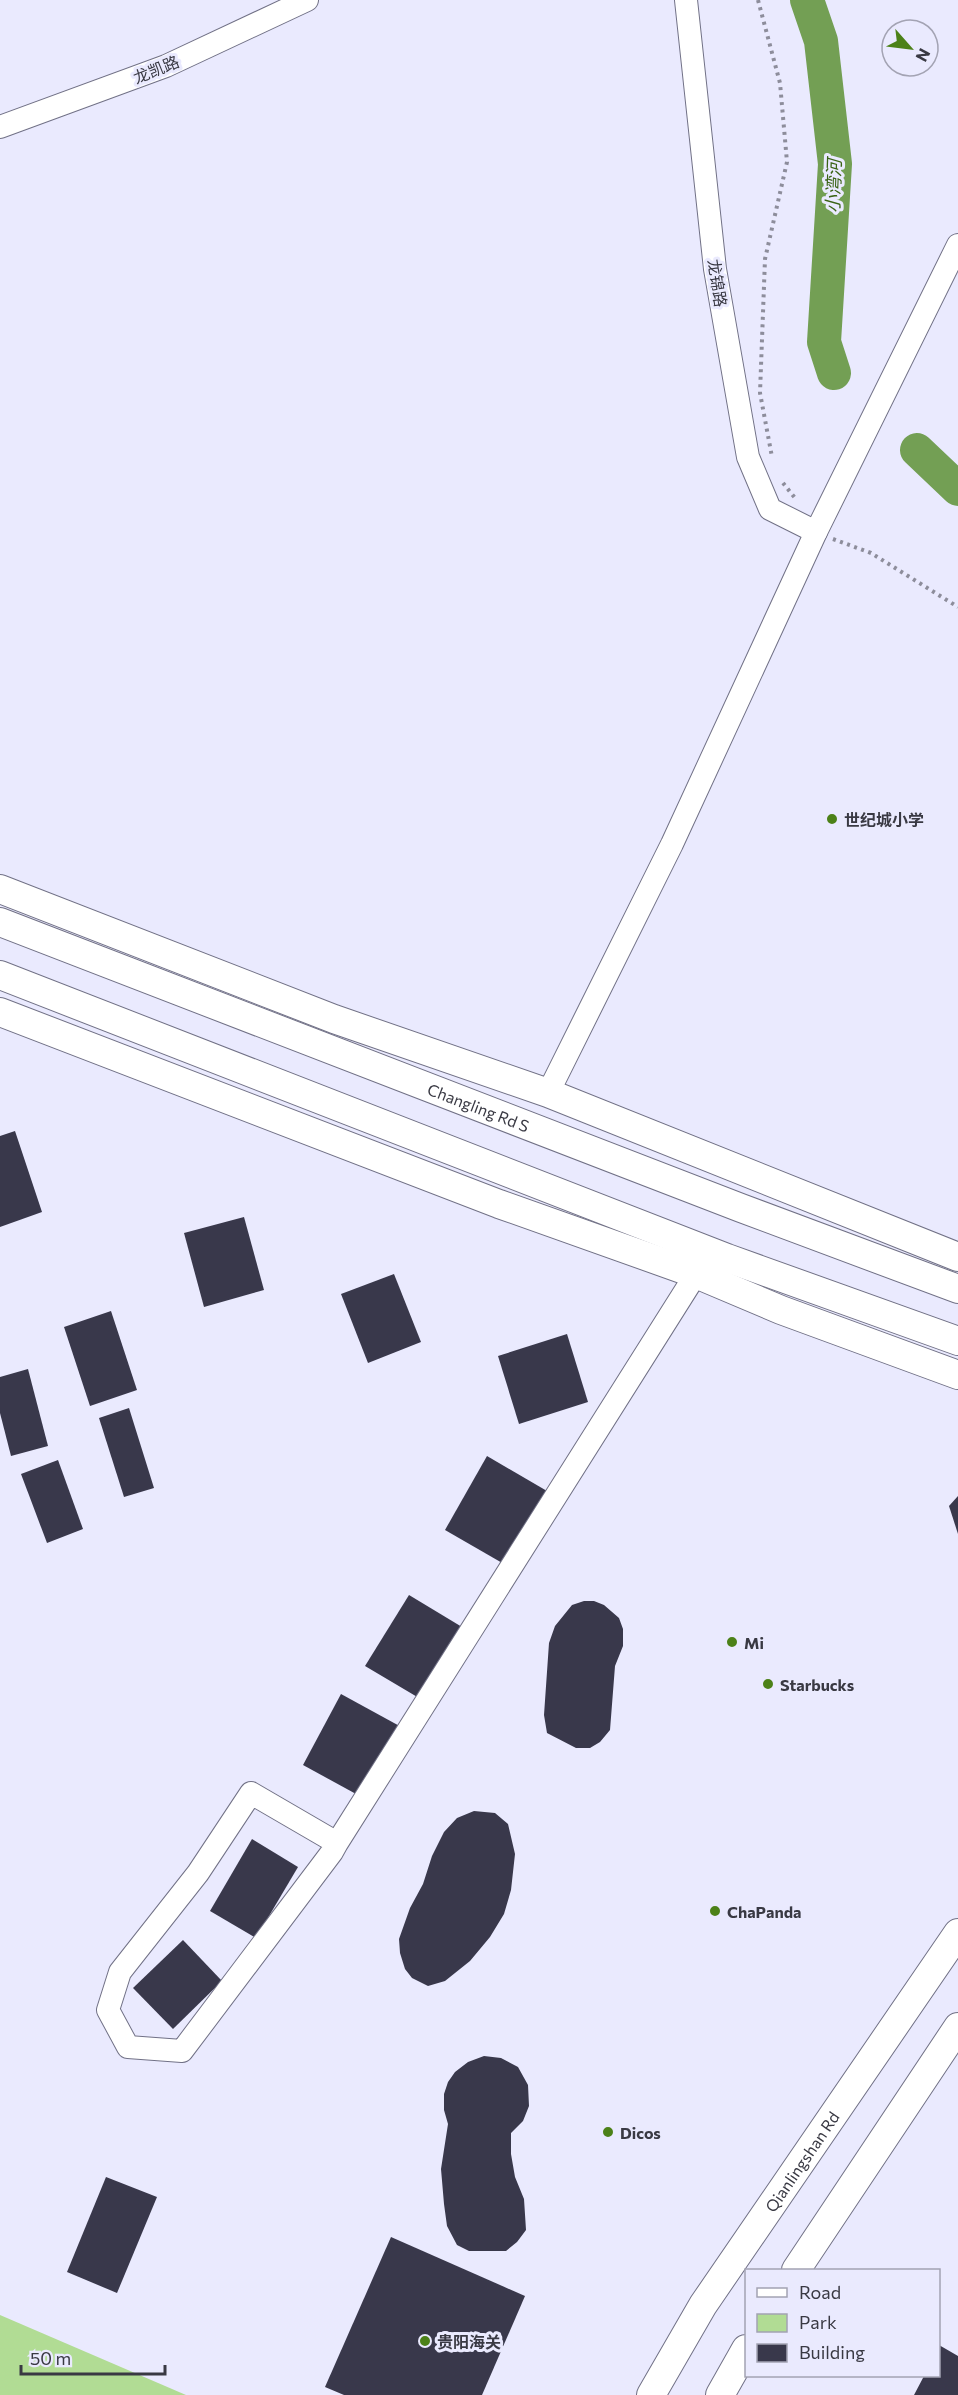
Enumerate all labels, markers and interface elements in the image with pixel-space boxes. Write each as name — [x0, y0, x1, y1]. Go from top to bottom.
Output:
north arrow — [880, 18, 940, 78]
text: N — [912, 46, 935, 65]
street label: 龙凯路 — [130, 51, 182, 87]
water label: 小湾河 — [821, 156, 845, 213]
street label: 龙锦路 — [705, 258, 731, 308]
place label: 世纪城小学 — [844, 810, 924, 829]
marker: 世纪城小学 — [825, 812, 839, 826]
street label: Changling Rd S — [425, 1079, 532, 1135]
place label: Mi — [744, 1633, 764, 1652]
marker: Mi — [725, 1635, 739, 1649]
place label: Starbucks — [780, 1675, 854, 1694]
marker: Starbucks — [761, 1677, 775, 1691]
place label: ChaPanda — [727, 1902, 802, 1921]
marker: ChaPanda — [708, 1904, 722, 1918]
street label: Qianlingshan Rd — [760, 2108, 842, 2215]
place label: Dicos — [620, 2123, 661, 2142]
marker: Dicos — [601, 2125, 615, 2139]
legend — [745, 2269, 940, 2377]
text: Road — [799, 2281, 841, 2303]
text: Park — [799, 2311, 837, 2333]
place label: 贵阳海关 — [437, 2332, 501, 2351]
marker: 贵阳海关 — [418, 2334, 432, 2348]
scale bar — [21, 2338, 165, 2376]
text: Building — [799, 2341, 865, 2363]
text: 50 m — [30, 2347, 71, 2369]

